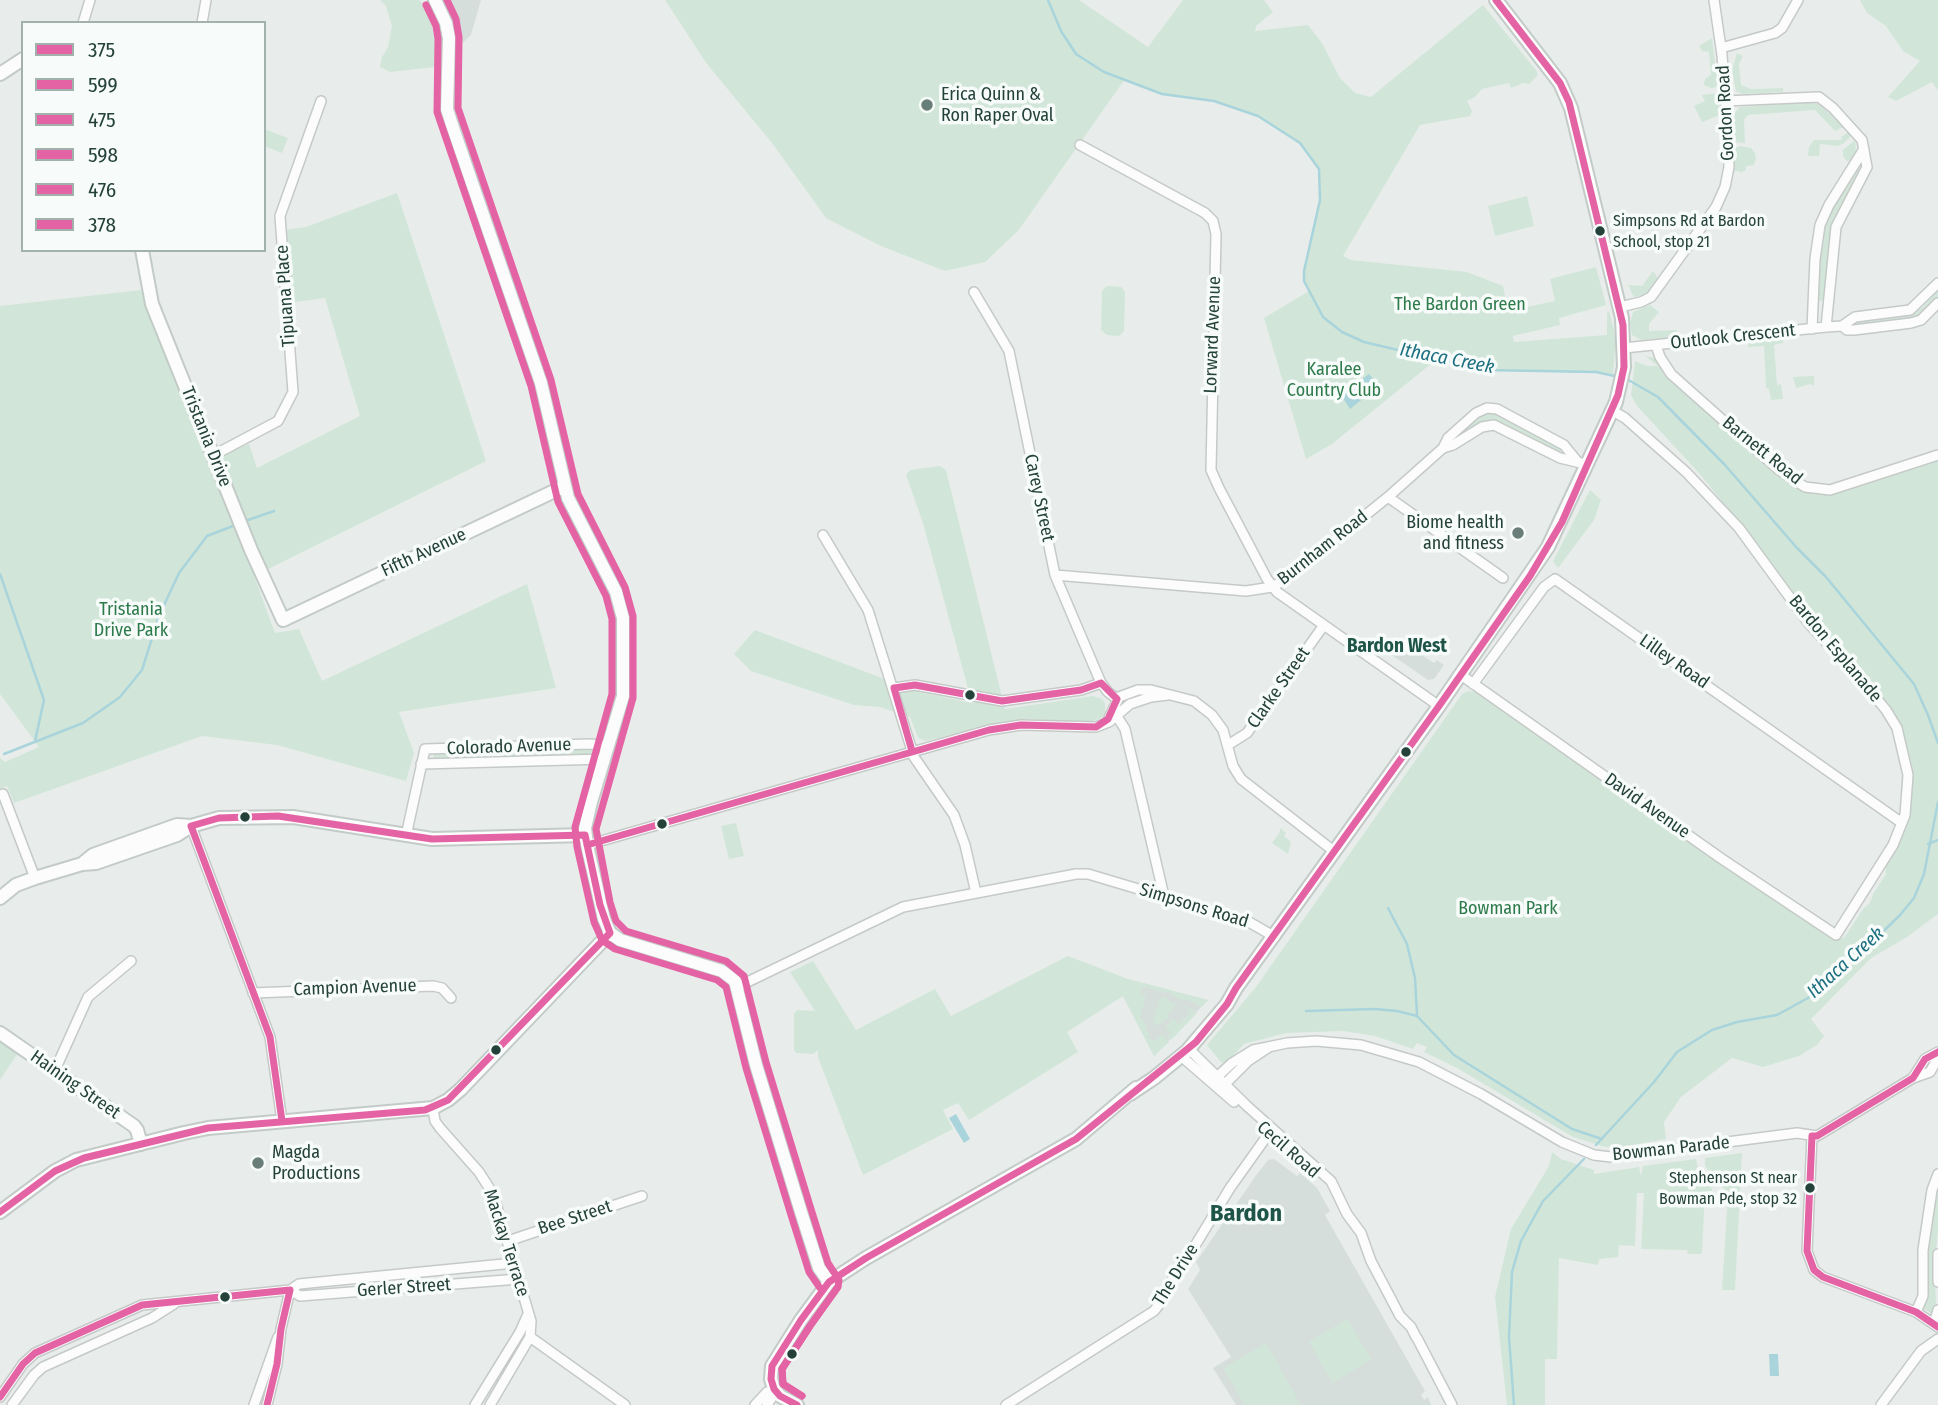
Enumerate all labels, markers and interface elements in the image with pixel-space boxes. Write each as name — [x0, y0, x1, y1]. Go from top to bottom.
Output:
legend — [21, 21, 266, 252]
text: 375 — [88, 37, 115, 63]
street label: Gordon Road — [1713, 65, 1739, 161]
text: 599 — [88, 72, 118, 98]
place label: Erica Quinn & Ron Raper Oval — [941, 84, 1054, 126]
marker: Erica Quinn & Ron Raper Oval — [919, 97, 935, 113]
text: 475 — [88, 107, 116, 133]
text: 598 — [88, 142, 118, 168]
text: 476 — [88, 177, 116, 203]
text: 378 — [88, 212, 116, 238]
place label: Simpsons Rd at Bardon School, stop 21 — [1613, 212, 1765, 250]
marker: Simpsons Rd at Bardon School, stop 21 — [1593, 224, 1607, 238]
street label: Tipuana Place — [272, 244, 300, 348]
street label: Lorward Avenue — [1200, 276, 1226, 394]
park label: The Bardon Green — [1394, 294, 1526, 316]
street label: Outlook Crescent — [1669, 320, 1797, 354]
water label: Ithaca Creek — [1398, 339, 1496, 379]
park label: Karalee Country Club — [1287, 359, 1381, 402]
street label: Tristania Drive — [176, 384, 236, 490]
street label: Barnett Road — [1718, 412, 1806, 490]
street label: Carey Street — [1019, 452, 1059, 544]
street label: Burnham Road — [1274, 506, 1372, 590]
place label: Biome health and fitness — [1406, 512, 1504, 554]
street label: Fifth Avenue — [378, 524, 470, 582]
marker: Biome health and fitness — [1510, 525, 1526, 541]
street label: Bardon Esplanade — [1784, 591, 1886, 707]
park label: Tristania Drive Park — [94, 599, 168, 642]
street label: Lilley Road — [1635, 630, 1713, 694]
district label: Bardon West — [1347, 636, 1447, 658]
street label: Clarke Street — [1243, 643, 1315, 733]
unlabelled marker — [963, 688, 977, 702]
street label: Colorado Avenue — [446, 734, 572, 760]
unlabelled marker — [1399, 745, 1413, 759]
street label: David Avenue — [1600, 769, 1694, 843]
unlabelled marker — [238, 810, 252, 824]
unlabelled marker — [655, 817, 669, 831]
street label: Simpsons Road — [1137, 879, 1251, 933]
park label: Bowman Park — [1458, 898, 1558, 920]
water label: Ithaca Creek — [1803, 923, 1889, 1003]
street label: Campion Avenue — [293, 975, 417, 1001]
unlabelled marker — [489, 1043, 503, 1057]
street label: Haining Street — [26, 1046, 124, 1124]
street label: Cecil Road — [1252, 1117, 1324, 1183]
street label: Bowman Parade — [1611, 1132, 1731, 1166]
place label: Magda Productions — [272, 1142, 360, 1184]
marker: Magda Productions — [250, 1155, 266, 1171]
place label: Stephenson St near Bowman Pde, stop 32 — [1659, 1169, 1797, 1207]
marker: Stephenson St near Bowman Pde, stop 32 — [1803, 1181, 1817, 1195]
street label: Mackay Terrace — [478, 1187, 534, 1299]
street label: Bee Street — [535, 1196, 615, 1240]
district label: Bardon — [1210, 1200, 1282, 1228]
street label: The Drive — [1149, 1240, 1203, 1310]
street label: Gerler Street — [356, 1274, 452, 1302]
unlabelled marker — [218, 1290, 232, 1304]
unlabelled marker — [785, 1347, 799, 1361]

